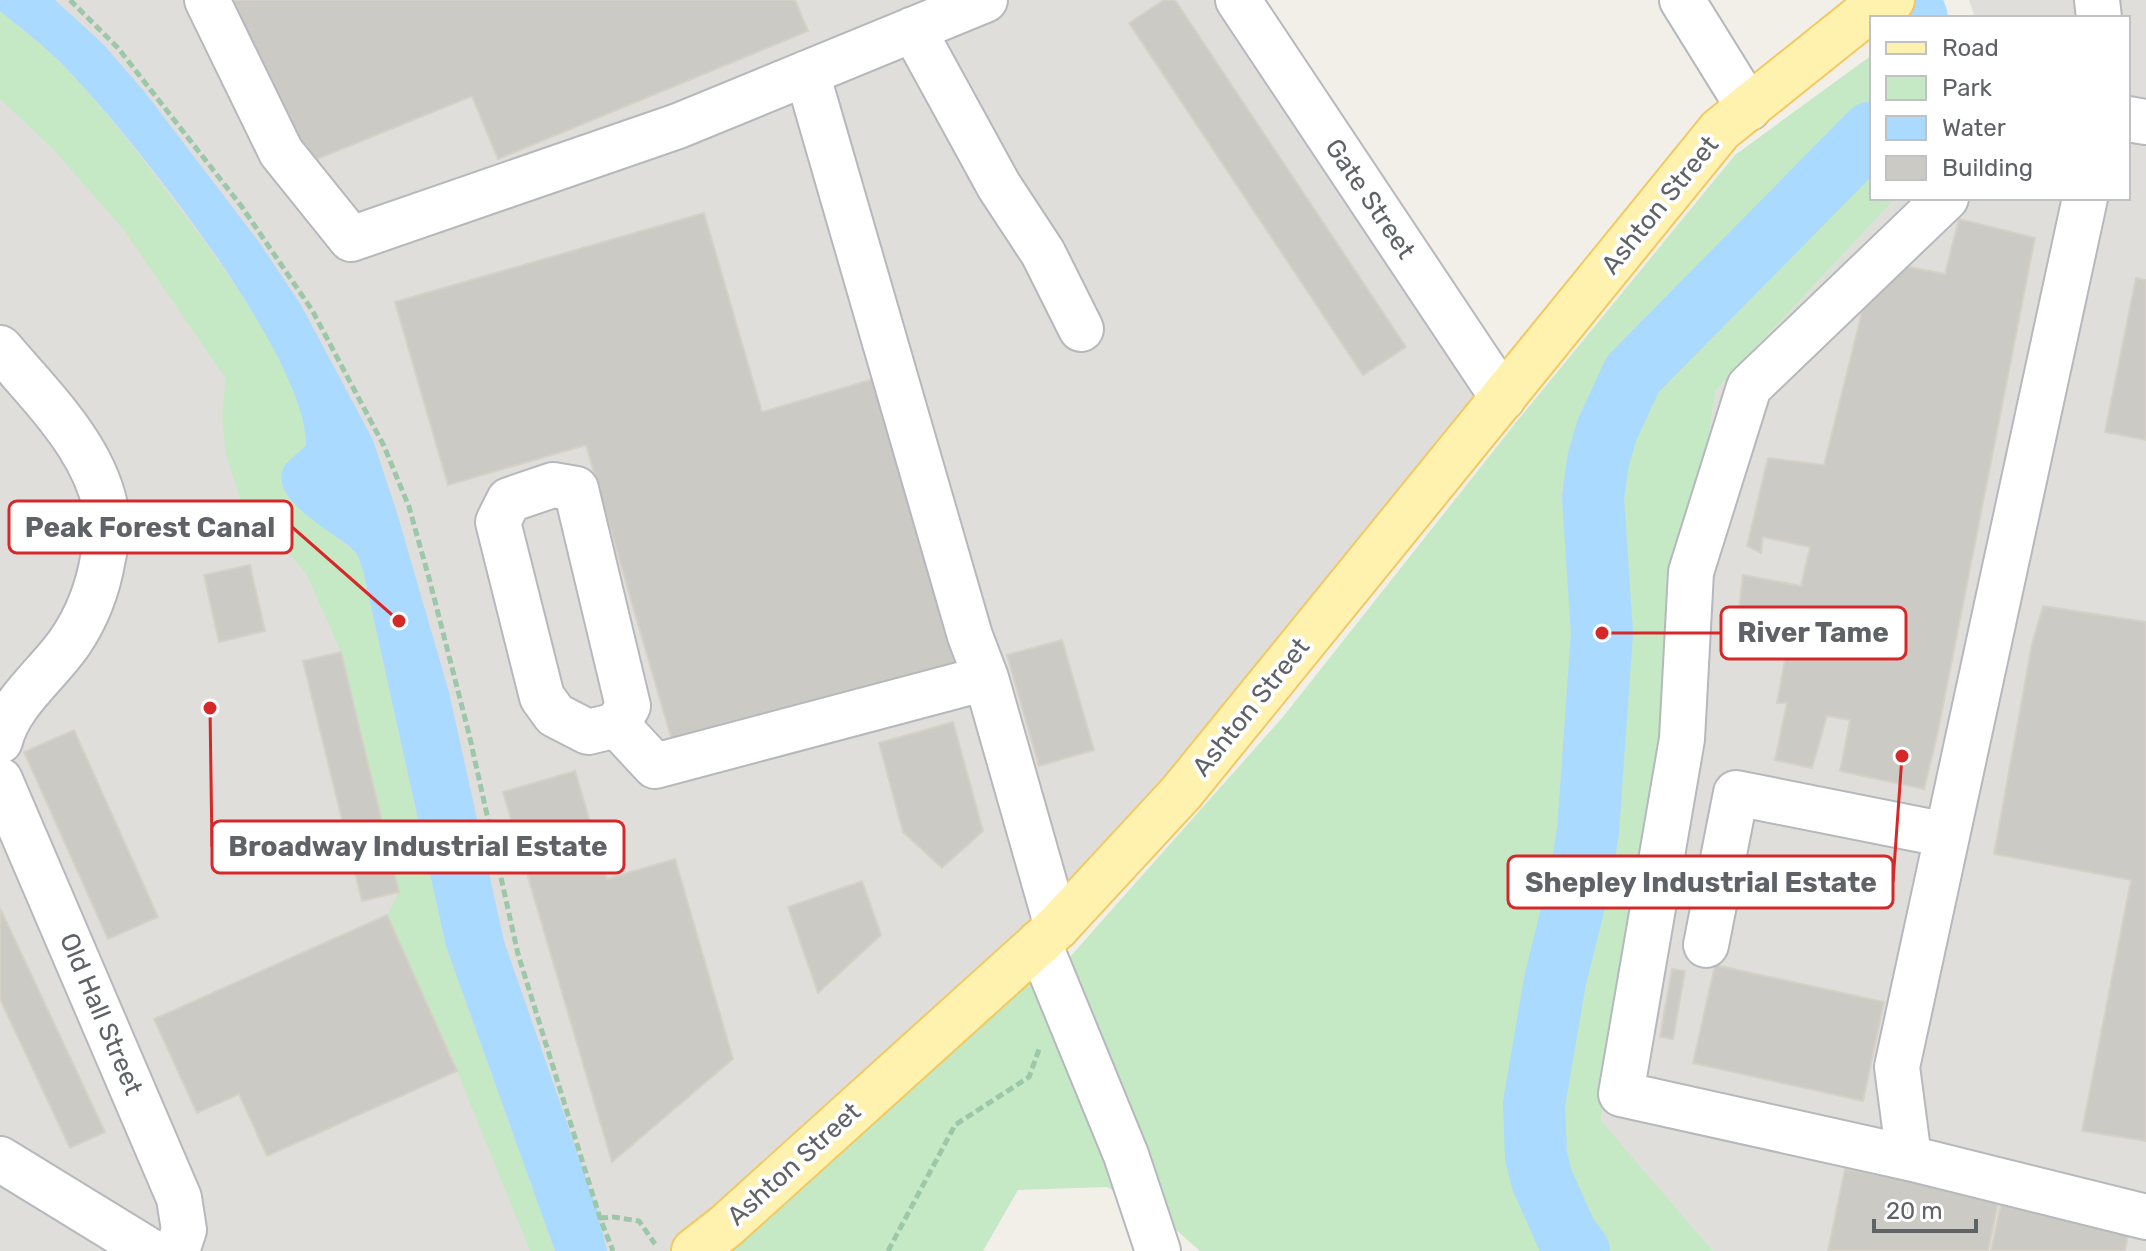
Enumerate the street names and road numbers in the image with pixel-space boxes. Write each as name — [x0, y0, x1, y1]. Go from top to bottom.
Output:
street label: Ashton Street — [1595, 130, 1725, 280]
street label: Gate Street — [1319, 133, 1421, 265]
street label: Ashton Street — [1186, 632, 1316, 782]
street label: Old Hall Street — [53, 928, 149, 1100]
street label: Ashton Street — [721, 1096, 867, 1232]

